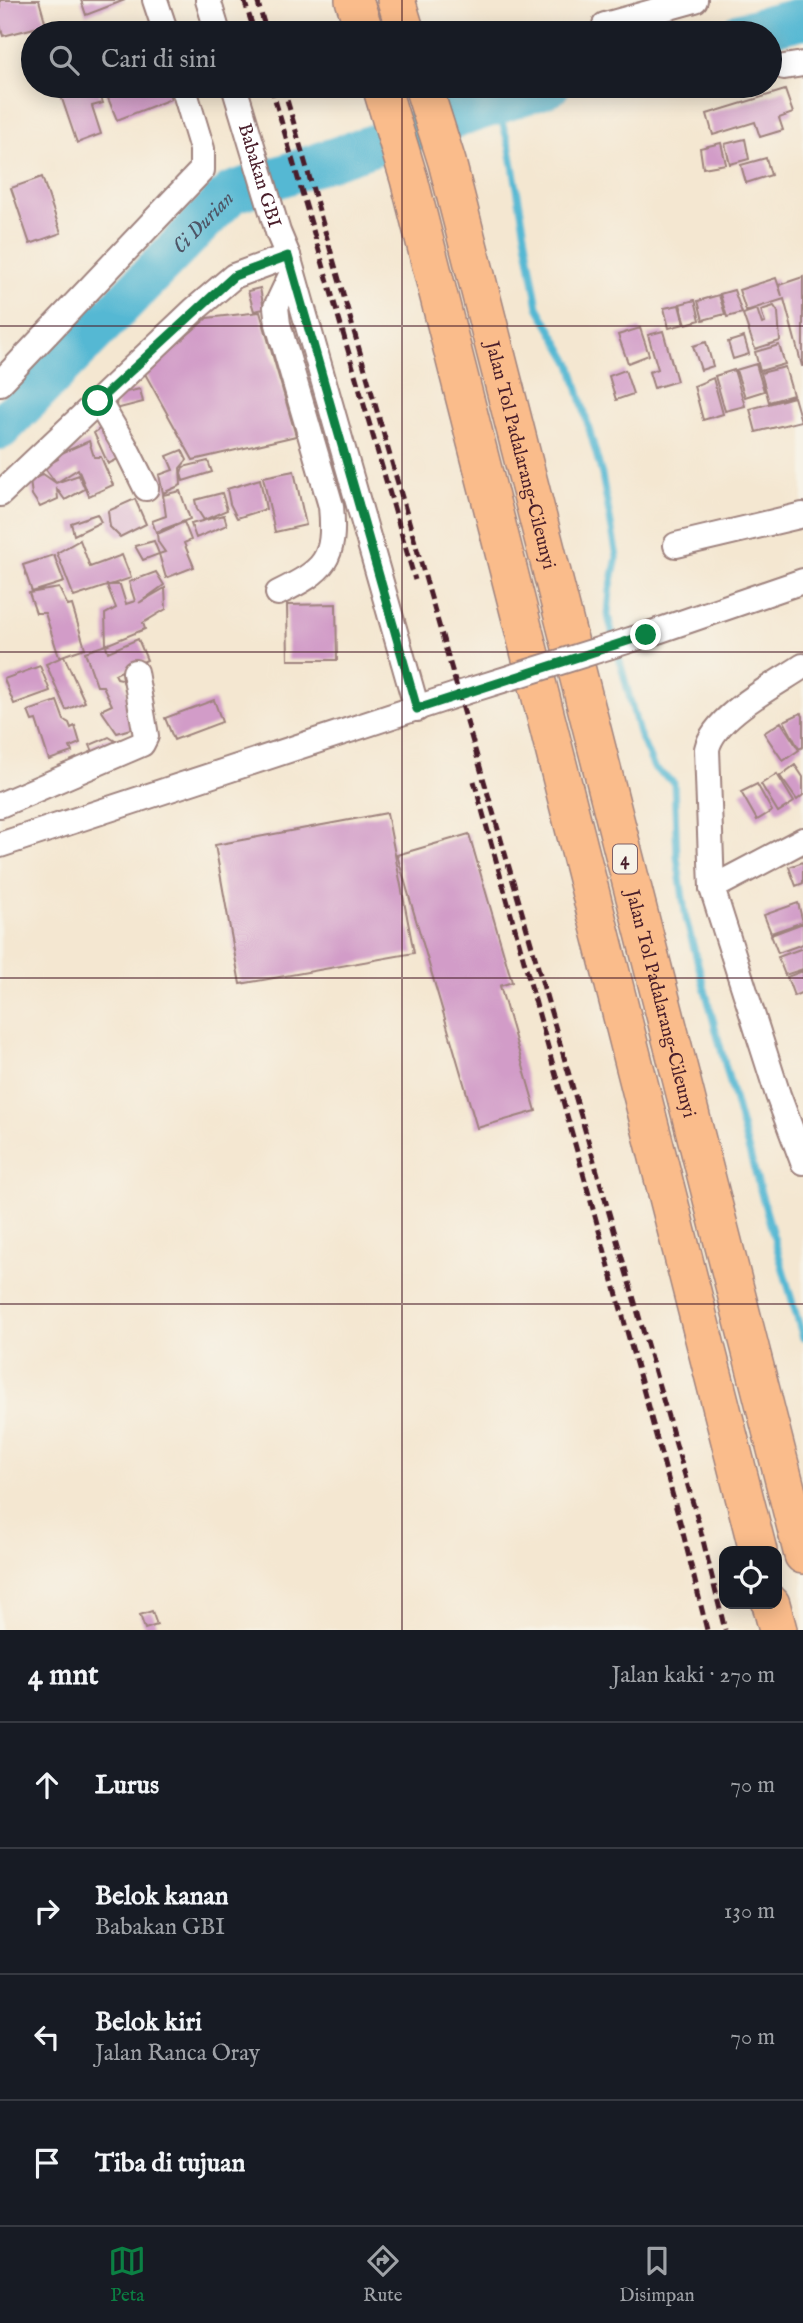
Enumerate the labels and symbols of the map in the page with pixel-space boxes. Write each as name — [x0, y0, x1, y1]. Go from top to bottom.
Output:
street label: Babakan GBI — [232, 121, 286, 231]
water label: Ci Durian — [167, 186, 241, 260]
street label: Jalan Tol Padalarang–Cileunyi — [479, 337, 561, 572]
route start — [82, 385, 113, 416]
route end — [630, 619, 661, 650]
road number: 4 — [613, 844, 637, 874]
street label: Jalan Tol Padalarang–Cileunyi — [619, 885, 701, 1120]

